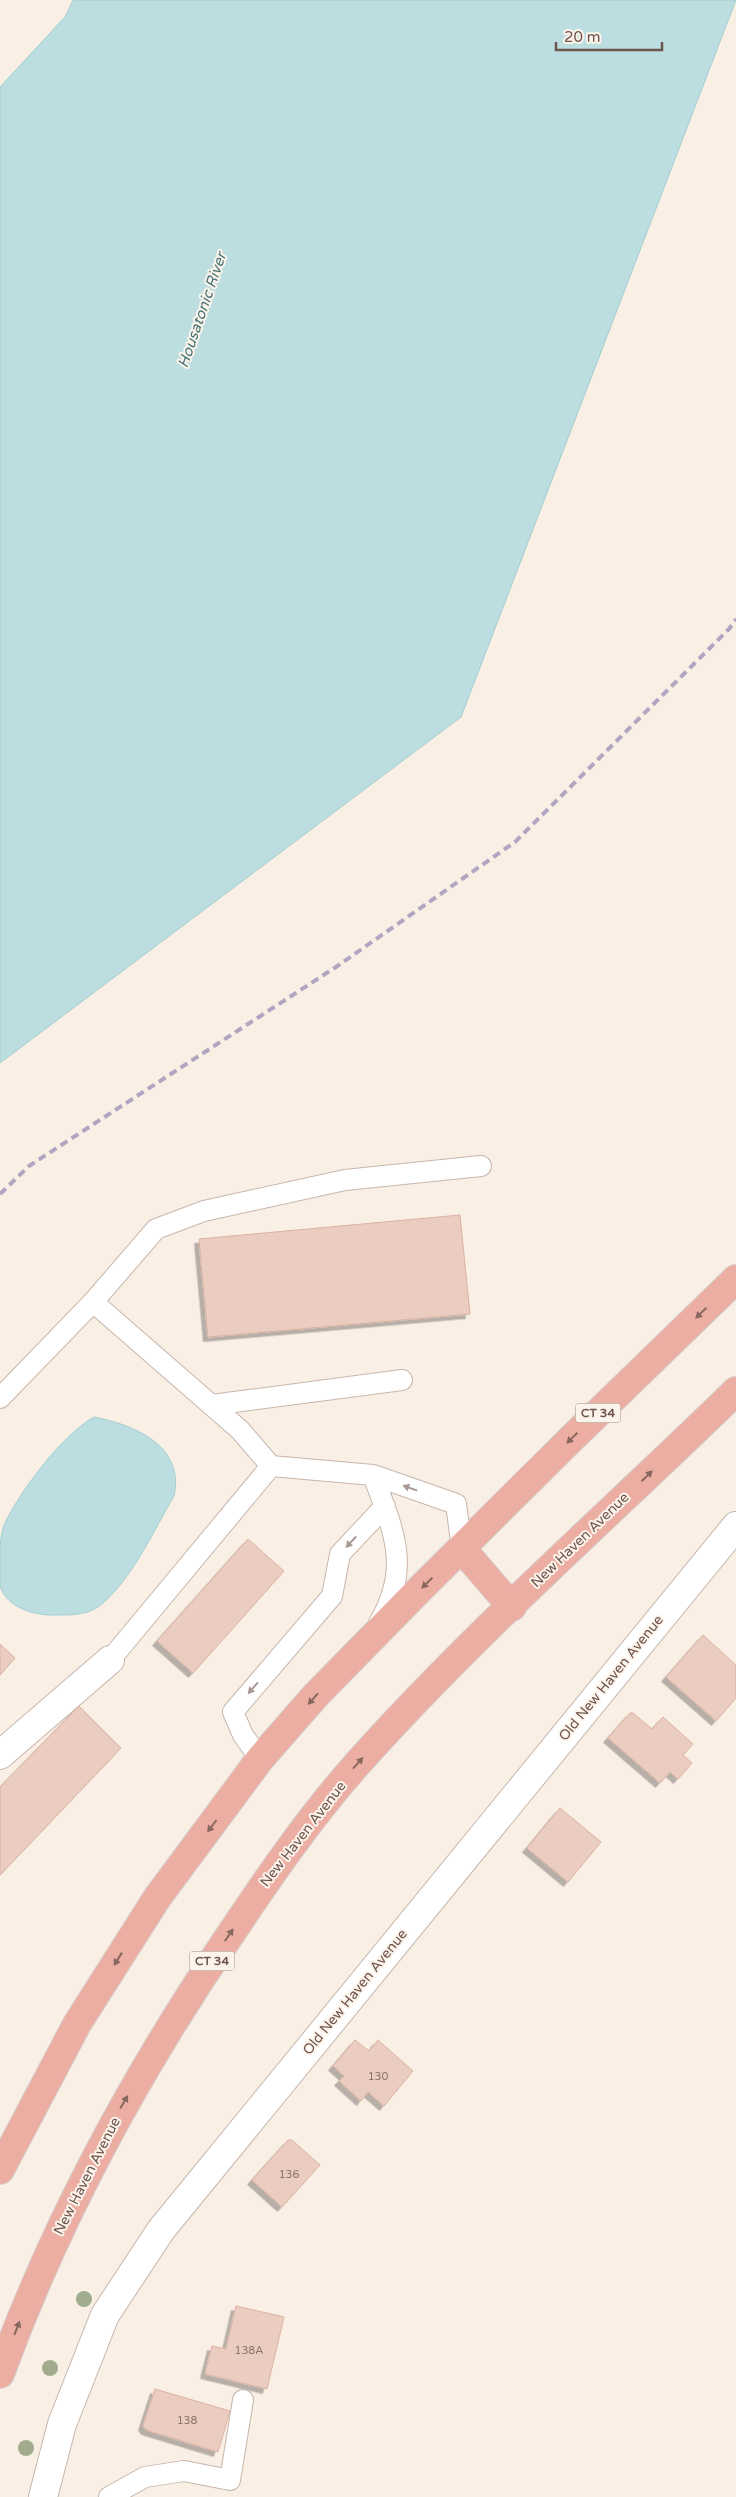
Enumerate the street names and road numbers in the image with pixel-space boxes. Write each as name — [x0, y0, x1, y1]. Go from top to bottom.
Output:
road number: CT 34 — [576, 1404, 620, 1422]
street label: New Haven Avenue — [528, 1489, 633, 1591]
street label: Old New Haven Avenue — [555, 1612, 667, 1744]
street label: New Haven Avenue — [256, 1778, 350, 1890]
street label: Old New Haven Avenue — [299, 1926, 411, 2058]
road number: CT 34 — [190, 1952, 234, 1970]
street label: New Haven Avenue — [50, 2114, 124, 2238]

